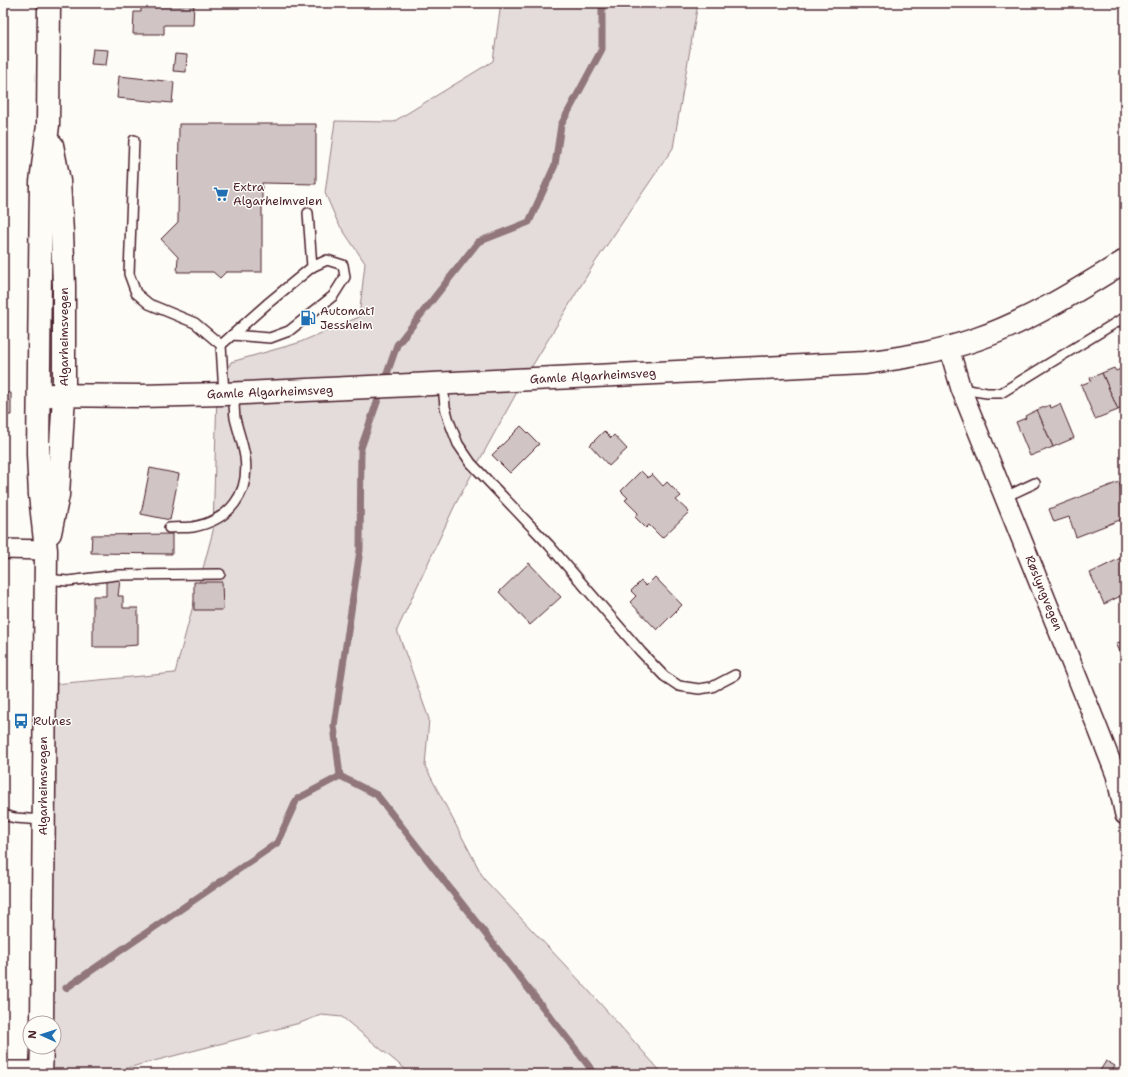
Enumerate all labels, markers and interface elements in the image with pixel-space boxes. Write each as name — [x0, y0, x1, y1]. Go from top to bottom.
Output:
place label: Extra Algarheimveien — [233, 179, 322, 209]
supermarket icon: Extra Algarheimveien — [212, 185, 230, 203]
street label: Algarheimsvegen — [56, 287, 72, 387]
place label: Automat1 Jessheim — [320, 303, 375, 333]
fuel station icon: Automat1 Jessheim — [299, 309, 317, 327]
street label: Gamle Algarheimsveg — [529, 365, 657, 387]
street label: Gamle Algarheimsveg — [206, 382, 334, 402]
street label: Røslyngvegen — [1022, 553, 1066, 633]
bus stop icon: Rulnes — [12, 712, 30, 730]
place label: Rulnes — [33, 713, 72, 729]
street label: Algarheimsvegen — [35, 736, 51, 836]
north arrow — [22, 1015, 62, 1055]
text: N — [25, 1029, 40, 1039]

